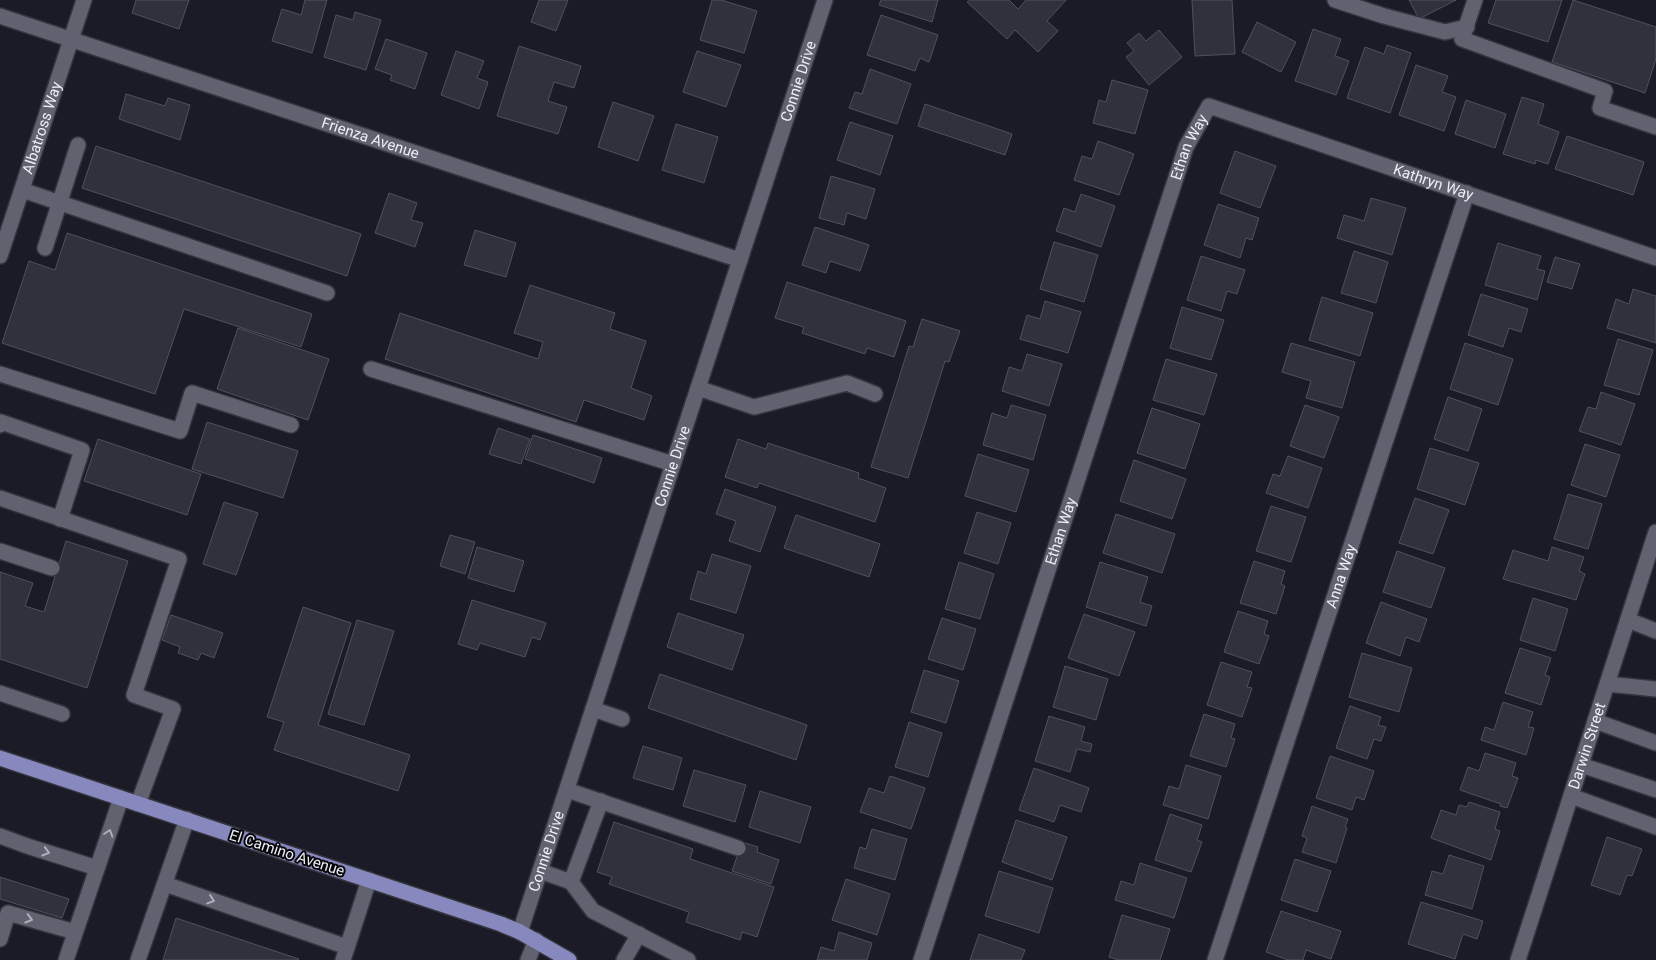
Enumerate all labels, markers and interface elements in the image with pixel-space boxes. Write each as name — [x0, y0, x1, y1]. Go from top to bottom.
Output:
street label: Connie Drive — [777, 39, 820, 124]
street label: Albatross Way — [19, 79, 66, 176]
street label: Ethan Way — [1167, 111, 1211, 182]
street label: Frienza Avenue — [319, 114, 421, 163]
street label: Kathryn Way — [1391, 160, 1476, 204]
street label: Connie Drive — [651, 424, 694, 509]
street label: Ethan Way — [1041, 495, 1080, 567]
street label: Anna Way — [1322, 542, 1360, 611]
street label: Darwin Street — [1565, 700, 1609, 791]
street label: Connie Drive — [525, 808, 568, 894]
street label: El Camino Avenue — [227, 826, 347, 880]
one-way arrow — [103, 829, 113, 838]
one-way arrow — [41, 847, 50, 857]
one-way arrow — [206, 894, 214, 904]
one-way arrow — [24, 913, 33, 924]

